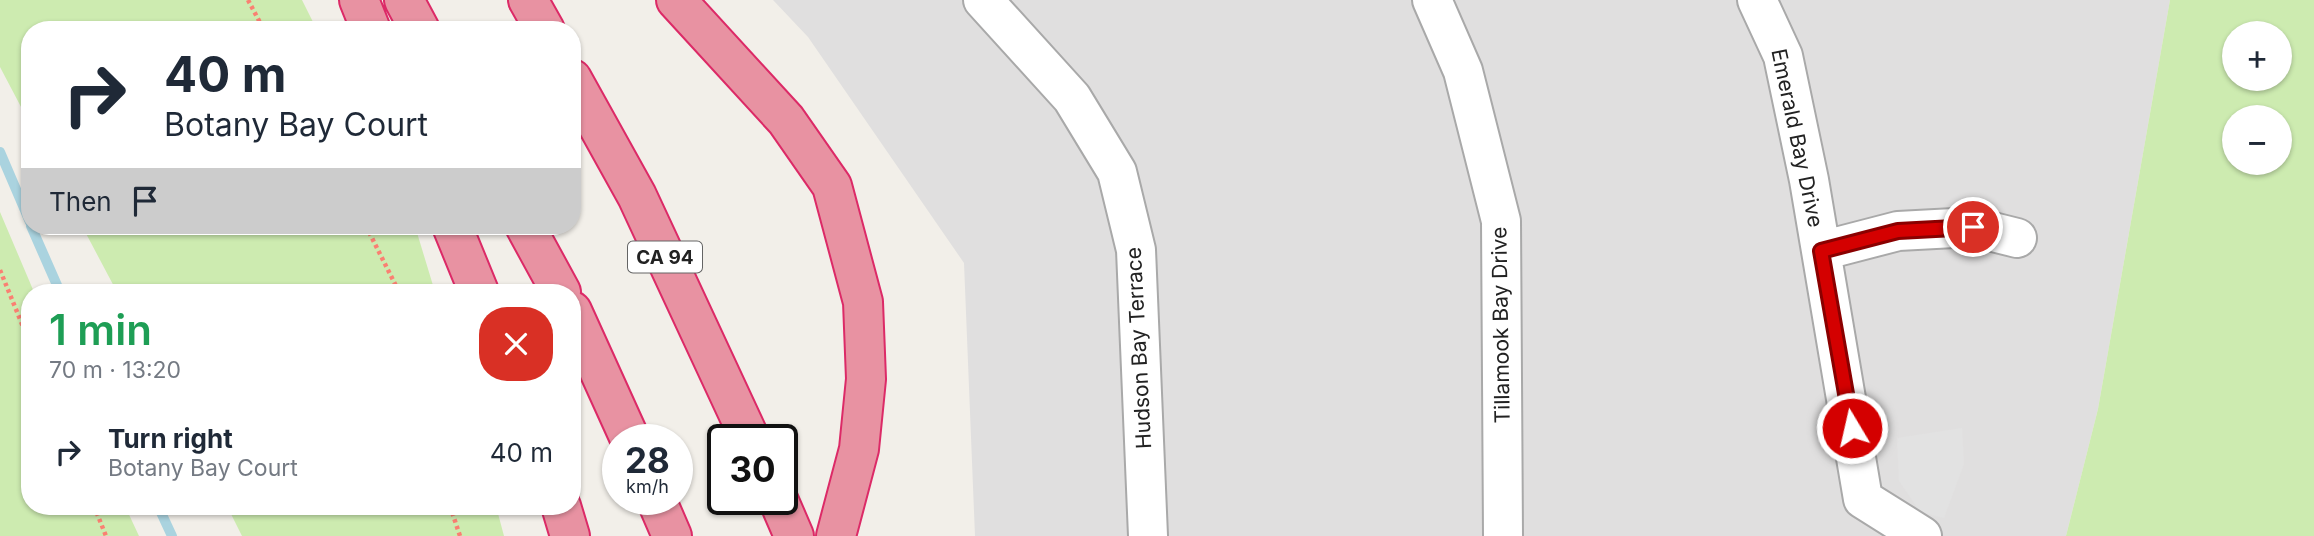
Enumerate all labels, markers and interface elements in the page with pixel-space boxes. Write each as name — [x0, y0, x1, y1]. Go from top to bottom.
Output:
map controls — [2222, 21, 2292, 175]
button: + — [2222, 21, 2292, 91]
text: 40 m — [164, 45, 287, 104]
street label: Emerald Bay Drive — [1766, 46, 1829, 229]
icon: right — [49, 49, 140, 140]
text: Botany Bay Court — [164, 105, 428, 144]
button: − — [2222, 105, 2292, 175]
icon: arrive — [126, 182, 164, 220]
text: Then — [49, 186, 112, 217]
pin — [1943, 197, 2003, 257]
icon: arrive — [1954, 208, 1992, 246]
street label: Tillamook Bay Drive — [1486, 226, 1515, 424]
road number: CA 94 — [628, 242, 702, 272]
street label: Hudson Bay Terrace — [1121, 246, 1156, 450]
text: 1 min — [49, 304, 152, 355]
button: close — [479, 307, 553, 381]
text: 70 m · 13:20 — [49, 356, 181, 384]
position arrow — [1815, 391, 1889, 465]
text: Turn right — [108, 423, 233, 454]
speed limit sign: 30 — [707, 424, 798, 515]
icon: right — [49, 433, 87, 471]
text: 40 m — [490, 437, 553, 468]
text: 28 — [625, 439, 670, 481]
text: Botany Bay Court — [108, 454, 298, 482]
text: km/h — [626, 476, 669, 497]

